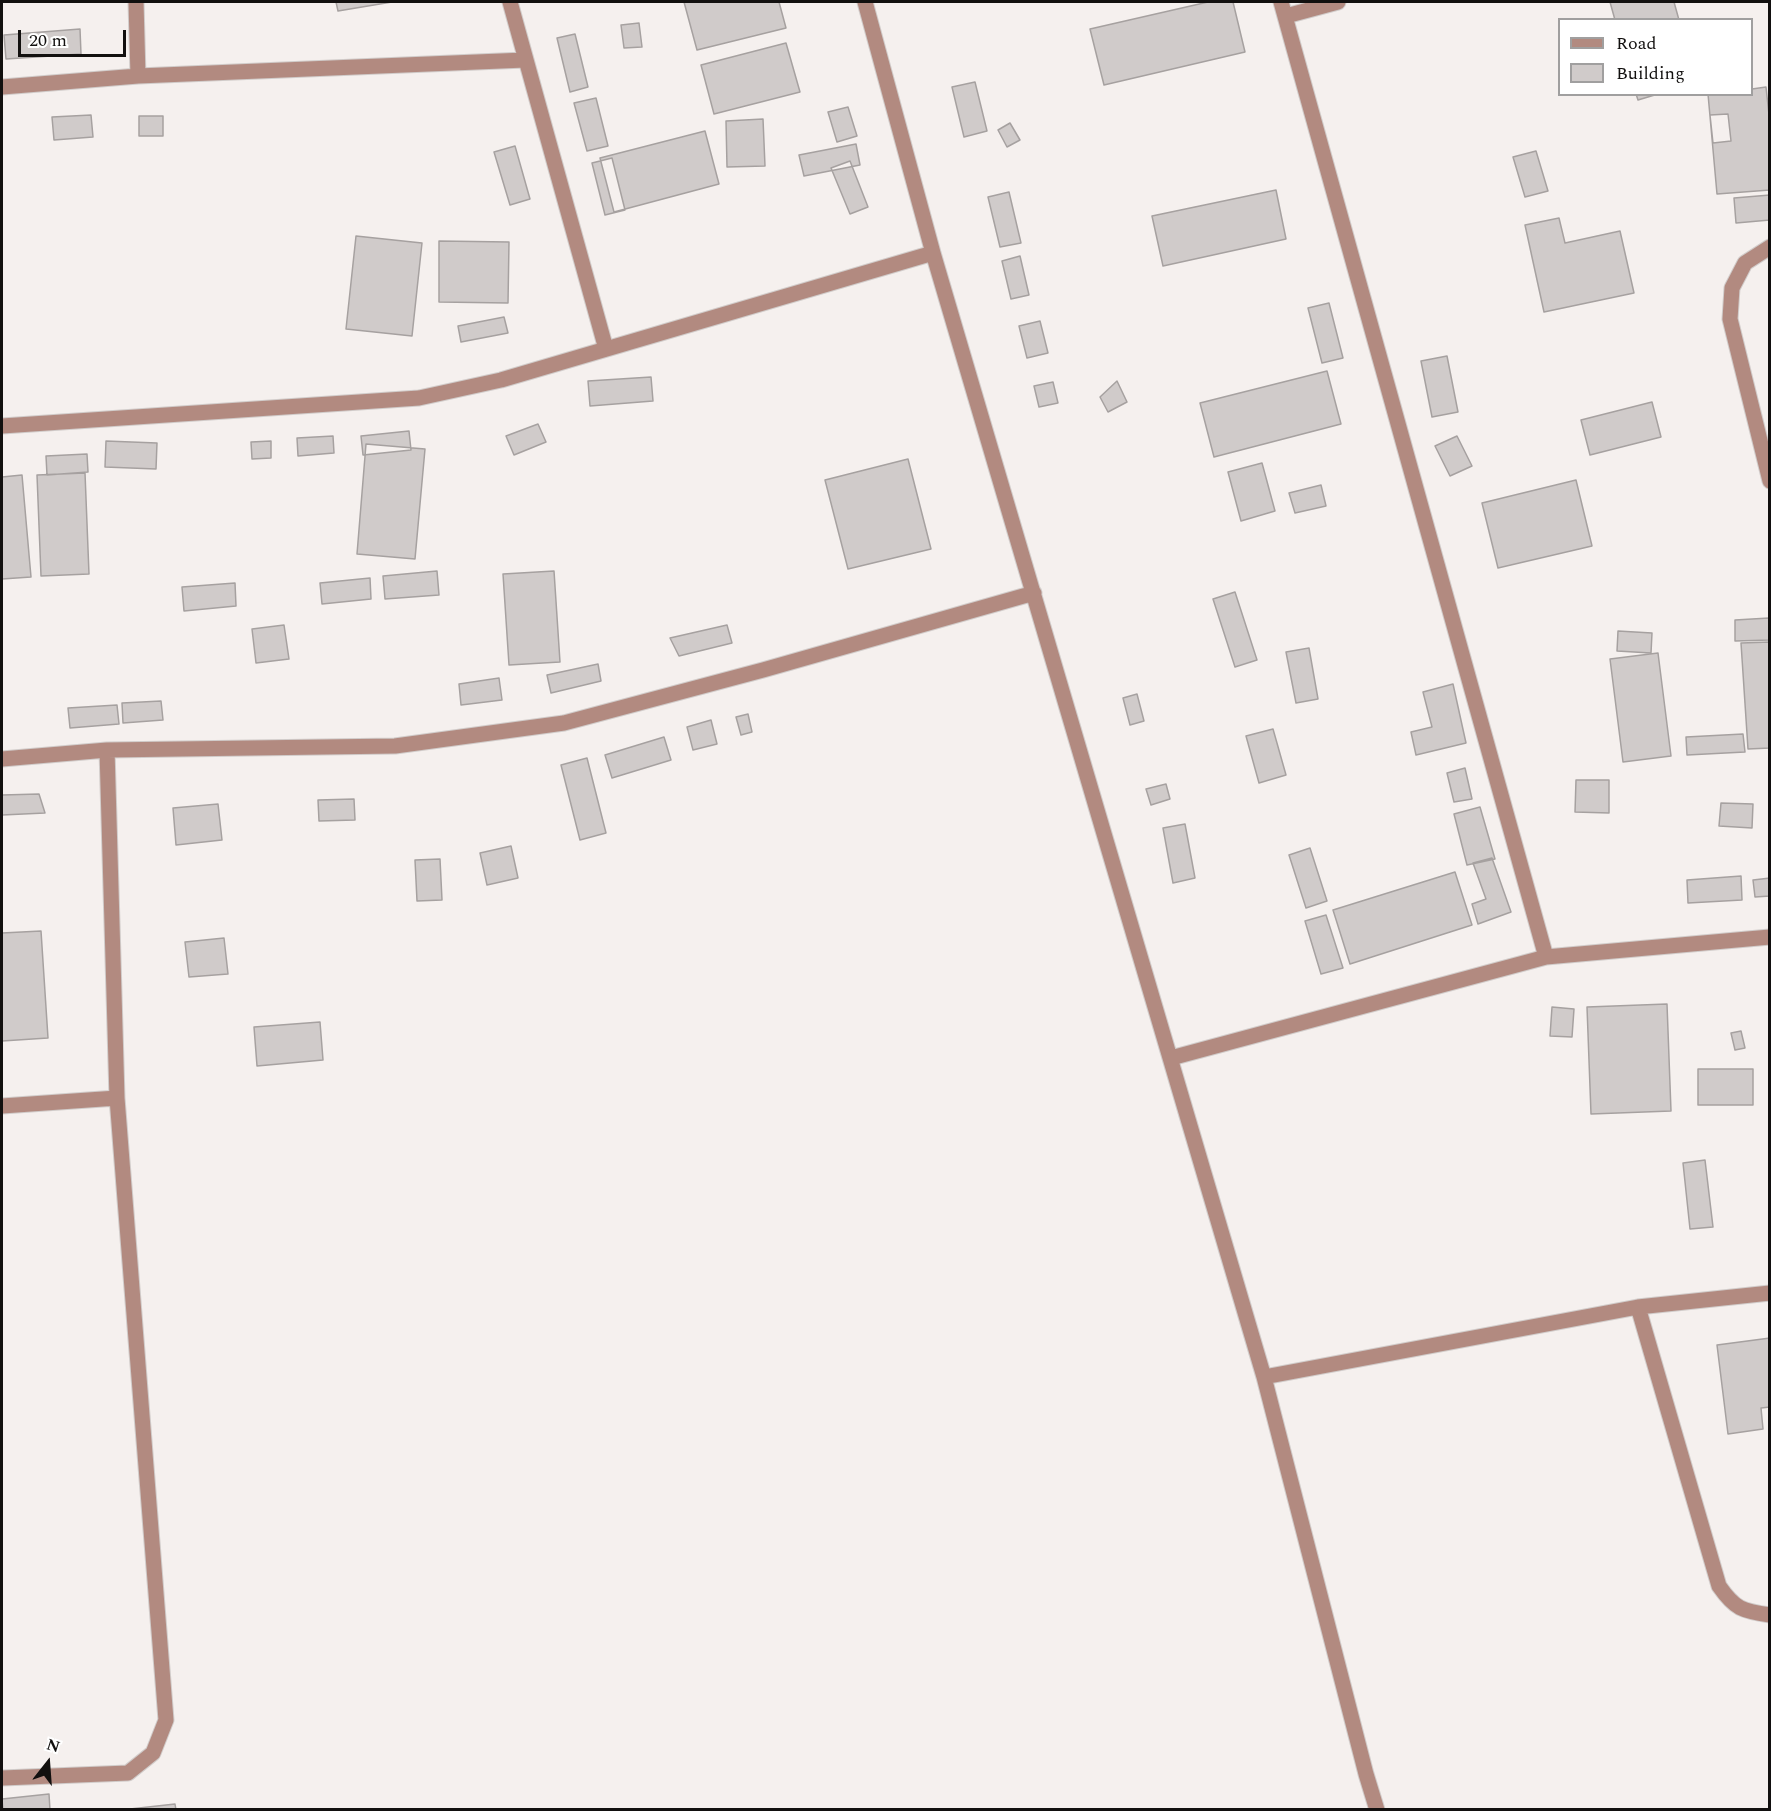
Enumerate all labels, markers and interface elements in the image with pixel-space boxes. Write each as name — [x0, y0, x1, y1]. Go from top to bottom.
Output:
scale bar — [21, 18, 129, 56]
legend — [1558, 18, 1753, 96]
text: 20 m — [29, 27, 67, 54]
text: Road — [1616, 30, 1657, 57]
text: Building — [1616, 60, 1685, 87]
text: N — [44, 1732, 63, 1759]
north arrow — [18, 1733, 78, 1793]

